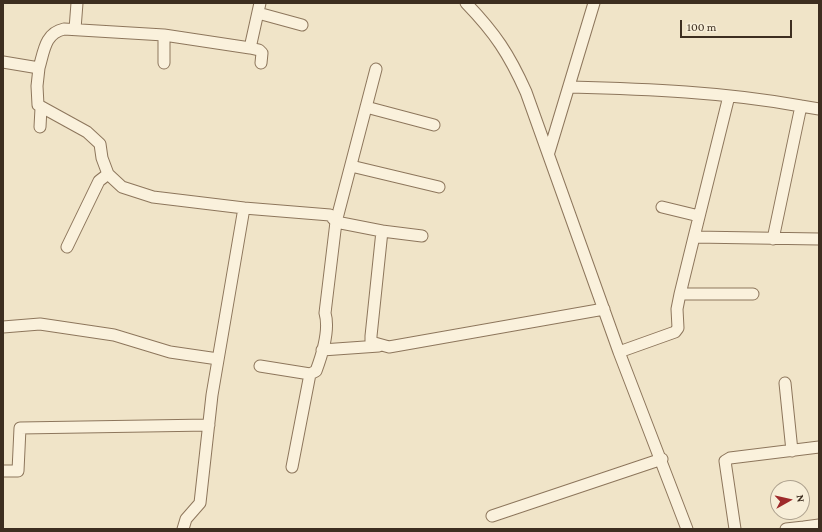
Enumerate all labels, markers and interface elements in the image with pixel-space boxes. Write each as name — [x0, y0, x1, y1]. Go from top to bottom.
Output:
scale bar — [682, 12, 794, 38]
text: 100 m — [687, 20, 716, 34]
north arrow — [770, 480, 810, 520]
text: N — [794, 494, 807, 503]

